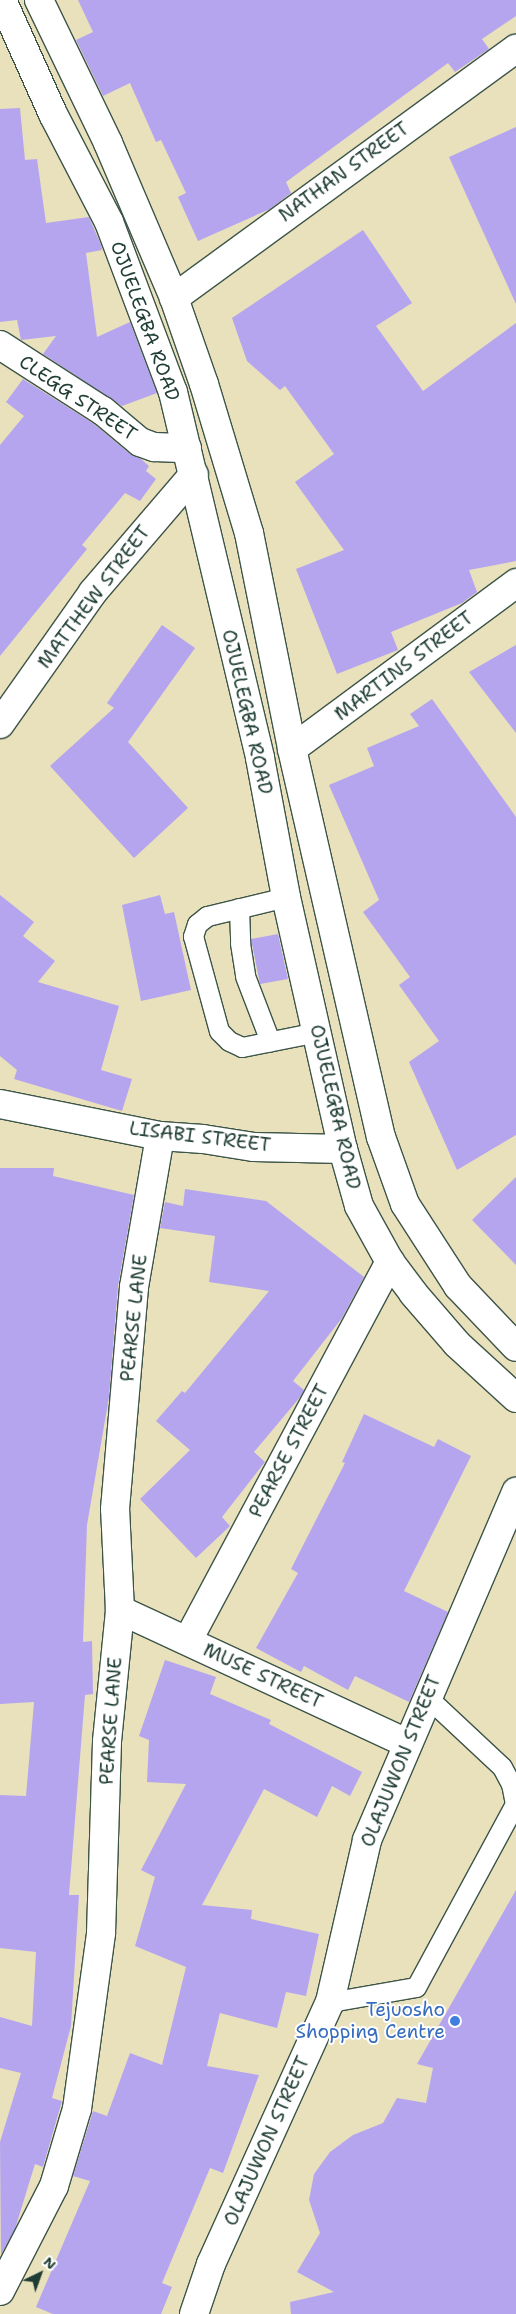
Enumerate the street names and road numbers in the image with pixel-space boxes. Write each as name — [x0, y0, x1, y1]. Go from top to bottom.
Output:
street label: NATHAN STREET — [274, 117, 414, 227]
street label: OJUELEGBA ROAD — [105, 238, 185, 404]
street label: CLEGG STREET — [15, 350, 141, 446]
street label: MATTHEW STREET — [33, 521, 155, 673]
street label: MARTINS STREET — [330, 606, 478, 726]
street label: OJUELEGBA ROAD — [217, 627, 277, 797]
street label: OJUELEGBA ROAD — [305, 1022, 365, 1192]
street label: LISABI STREET — [128, 1117, 272, 1157]
street label: PEARSE LANE — [116, 1253, 152, 1383]
street label: PEARSE STREET — [244, 1380, 334, 1522]
street label: MUSE STREET — [200, 1638, 326, 1714]
street label: PEARSE LANE — [95, 1656, 127, 1786]
street label: OLAJUWON STREET — [356, 1672, 446, 1850]
street label: OLAJUWON STREET — [219, 2053, 315, 2229]

